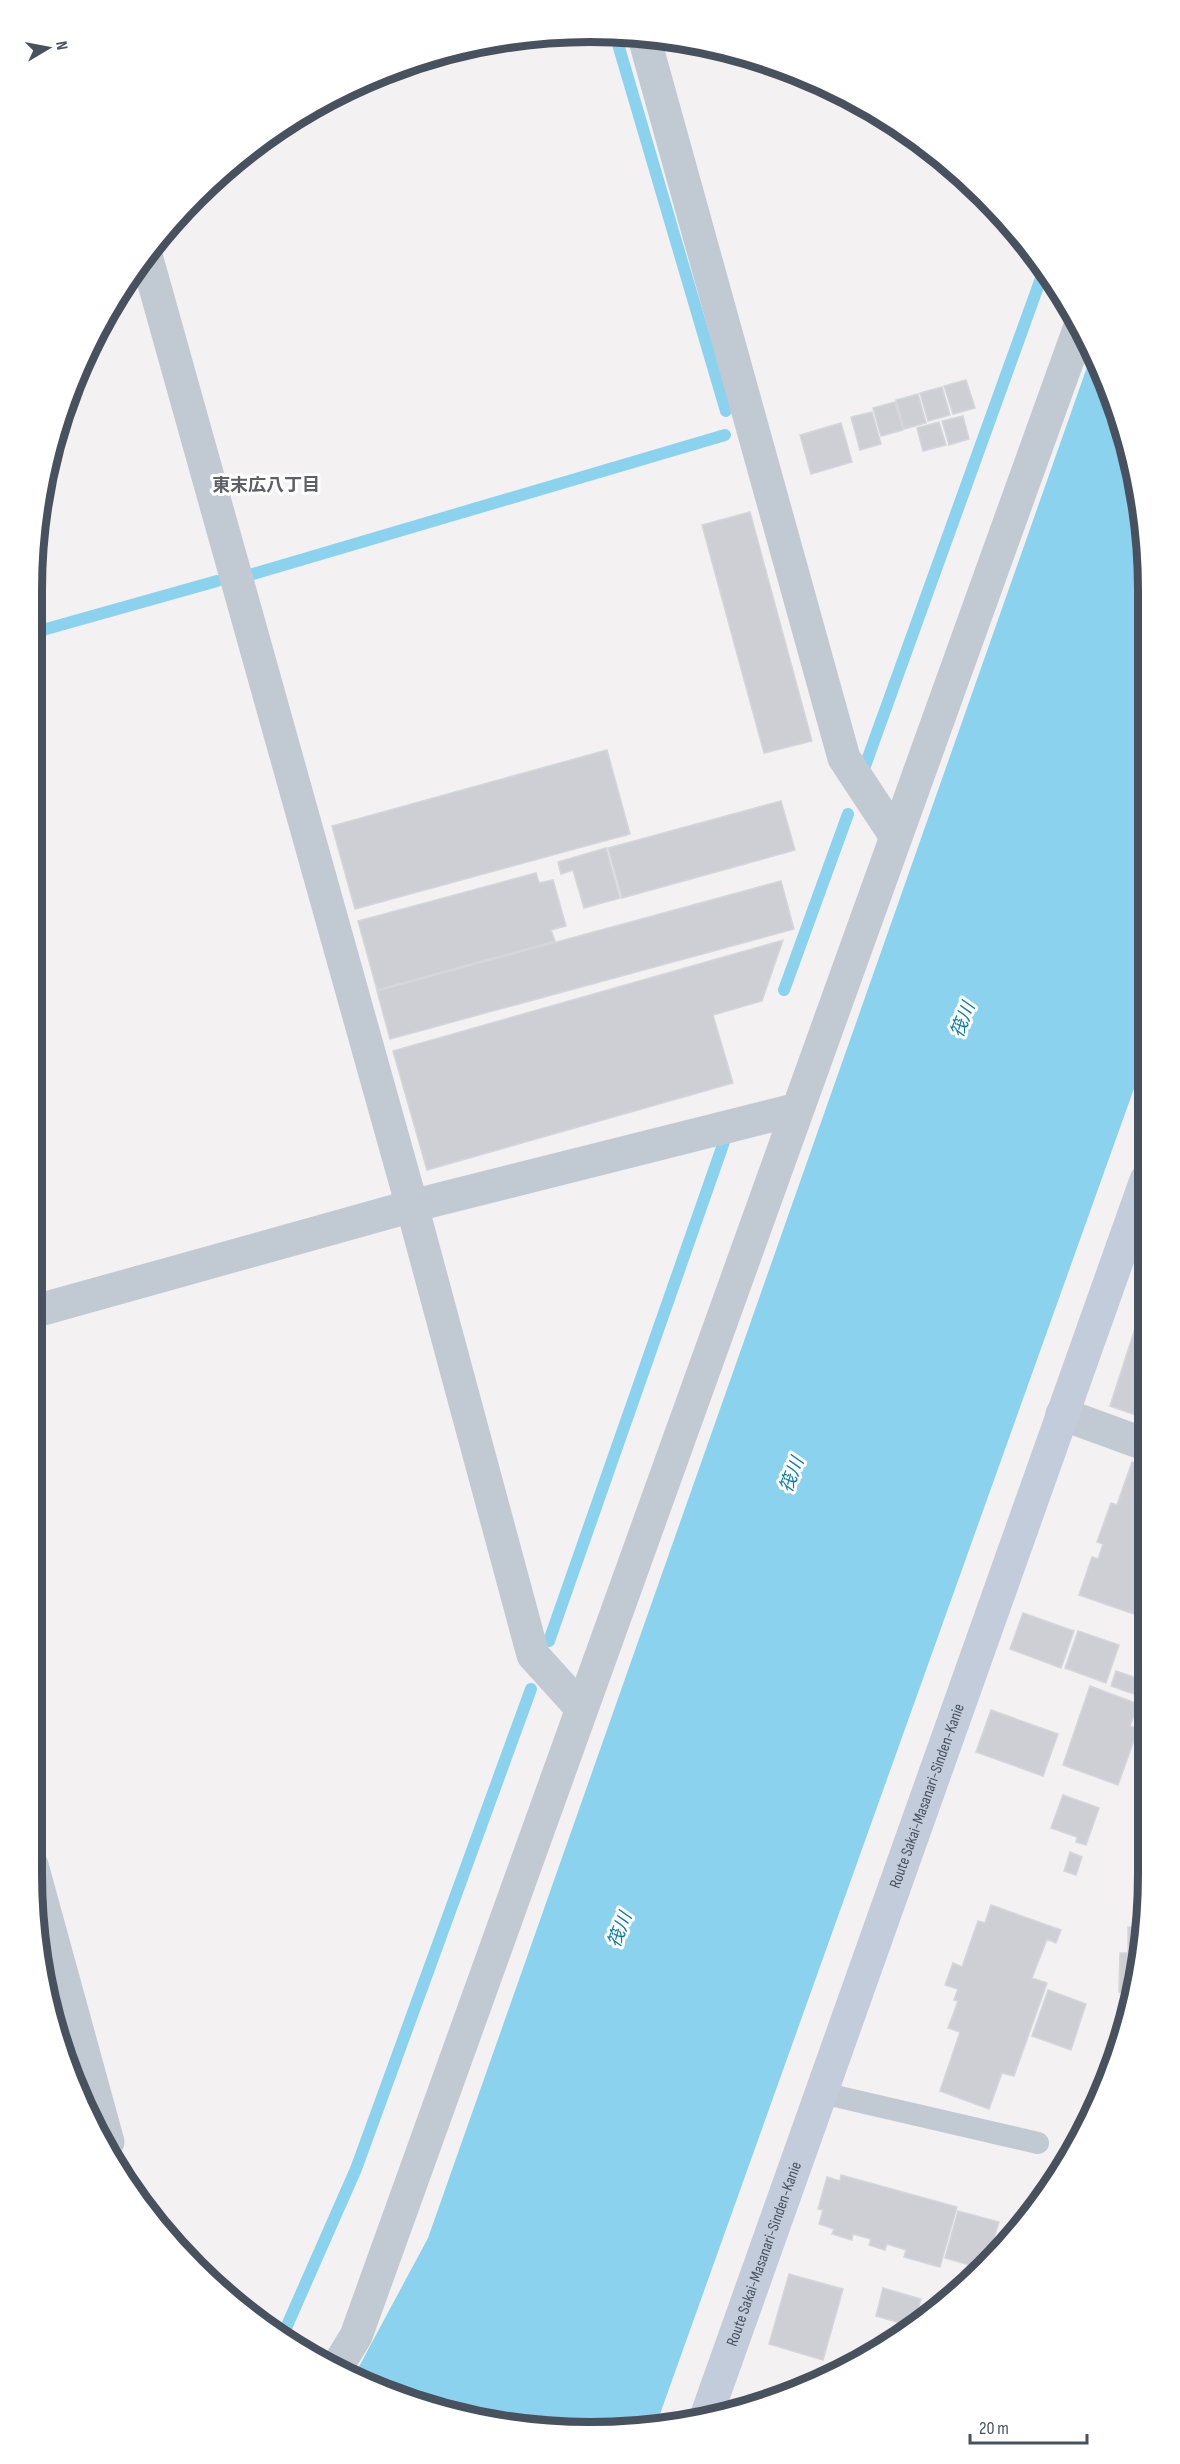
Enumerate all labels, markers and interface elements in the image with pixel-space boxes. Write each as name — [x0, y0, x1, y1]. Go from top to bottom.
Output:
north arrow — [18, 18, 78, 78]
text: N — [51, 40, 71, 52]
district label: 東末広八丁目 — [212, 475, 320, 496]
water label: 筏川 — [947, 998, 980, 1041]
water label: 筏川 — [776, 1453, 809, 1496]
street label: Route Sakai-Masanari-Sinden-Kanie — [885, 1701, 968, 1891]
water label: 筏川 — [604, 1908, 637, 1951]
street label: Route Sakai-Masanari-Sinden-Kanie — [722, 2159, 806, 2349]
scale bar — [970, 2407, 1087, 2445]
text: 20 m — [979, 2418, 1009, 2439]

